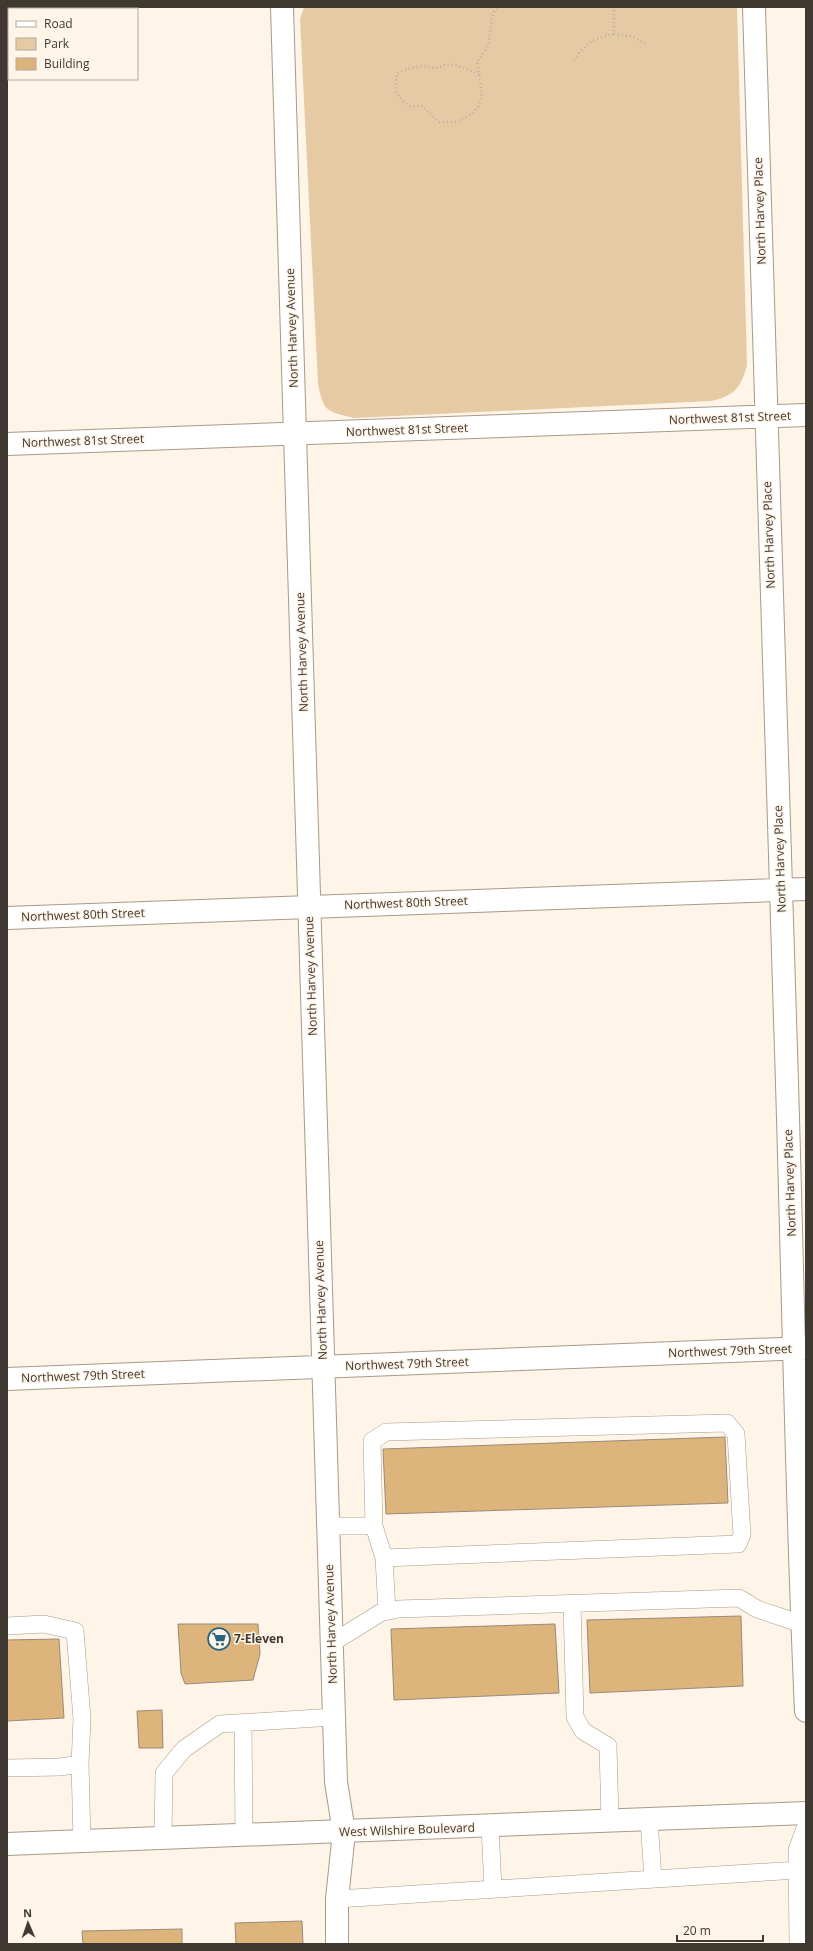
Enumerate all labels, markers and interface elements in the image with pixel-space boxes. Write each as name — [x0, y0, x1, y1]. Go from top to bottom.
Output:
legend — [8, 8, 138, 80]
text: Road — [44, 15, 73, 32]
text: Park — [44, 35, 70, 52]
text: Building — [44, 55, 90, 72]
street label: North Harvey Place — [749, 157, 770, 265]
street label: North Harvey Avenue — [281, 268, 302, 388]
street label: Northwest 81st Street — [669, 407, 791, 428]
street label: Northwest 81st Street — [346, 419, 468, 440]
street label: Northwest 81st Street — [22, 430, 144, 451]
street label: North Harvey Place — [758, 481, 779, 589]
street label: North Harvey Avenue — [291, 592, 312, 712]
street label: North Harvey Place — [769, 805, 790, 913]
street label: Northwest 80th Street — [344, 892, 468, 913]
street label: Northwest 80th Street — [21, 904, 145, 925]
street label: North Harvey Avenue — [300, 916, 321, 1036]
street label: North Harvey Place — [779, 1129, 800, 1237]
street label: North Harvey Avenue — [310, 1240, 331, 1360]
street label: Northwest 79th Street — [668, 1340, 792, 1361]
street label: Northwest 79th Street — [345, 1353, 469, 1374]
street label: Northwest 79th Street — [21, 1365, 145, 1386]
street label: North Harvey Avenue — [320, 1564, 341, 1684]
supermarket icon: 7-Eleven — [206, 1626, 232, 1652]
place label: 7-Eleven — [234, 1630, 284, 1647]
street label: West Wilshire Boulevard — [339, 1819, 475, 1840]
north arrow — [8, 1903, 48, 1943]
text: N — [23, 1905, 32, 1920]
scale bar — [677, 1917, 763, 1943]
text: 20 m — [683, 1922, 711, 1939]

